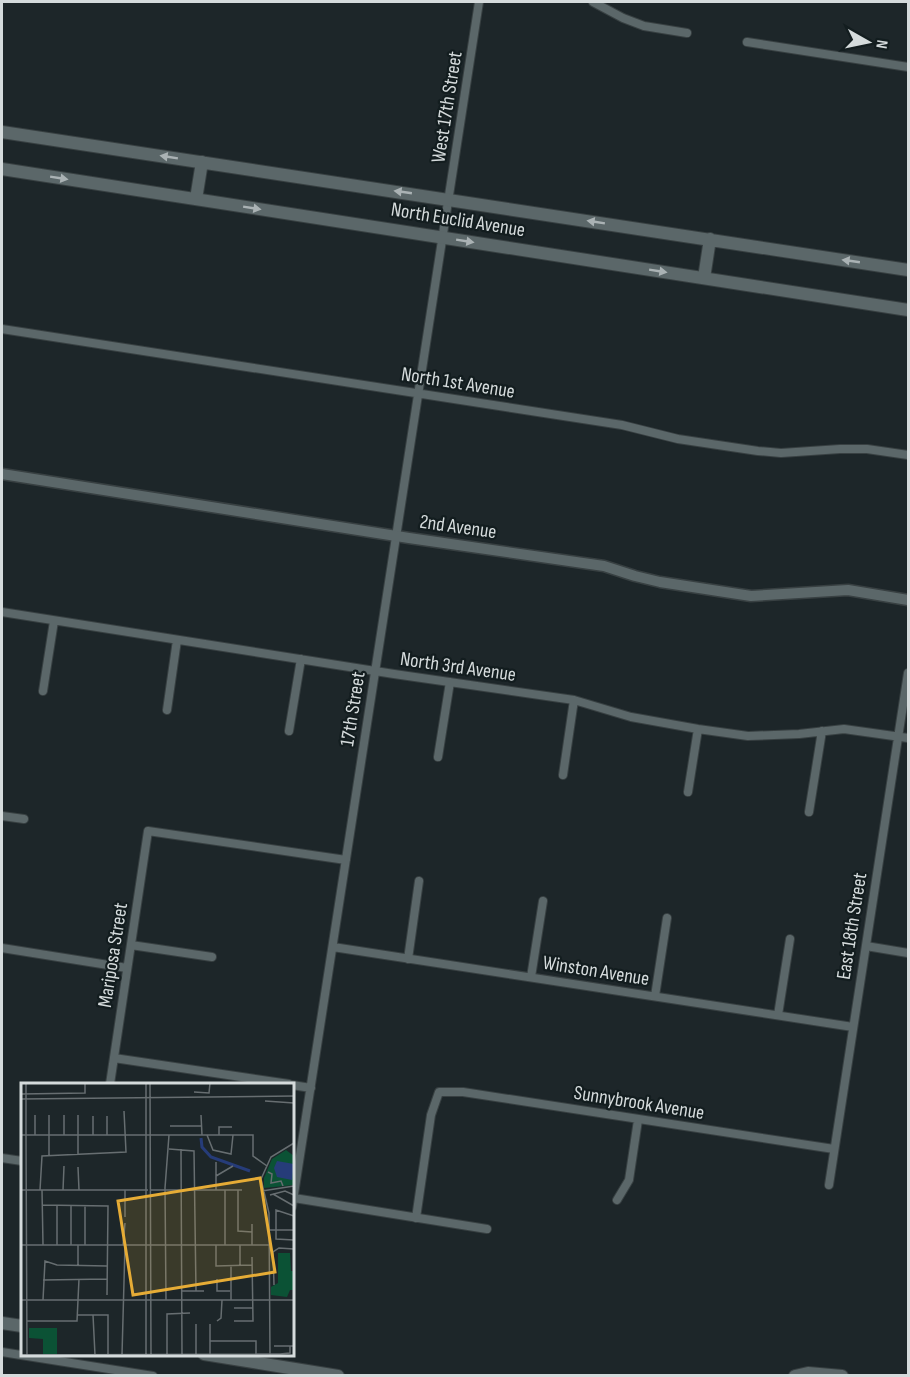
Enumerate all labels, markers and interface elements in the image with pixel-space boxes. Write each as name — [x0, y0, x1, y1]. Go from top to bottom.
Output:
north arrow — [838, 12, 898, 72]
text: N — [871, 38, 891, 50]
street label: West 17th Street — [426, 50, 468, 164]
one-way arrow — [159, 152, 178, 161]
one-way arrow — [50, 174, 69, 183]
one-way arrow — [393, 188, 412, 197]
street label: North Euclid Avenue — [389, 198, 527, 242]
one-way arrow — [243, 203, 262, 212]
one-way arrow — [586, 217, 605, 226]
one-way arrow — [456, 237, 475, 246]
one-way arrow — [841, 256, 860, 265]
one-way arrow — [649, 267, 668, 276]
street label: North 1st Avenue — [399, 362, 517, 404]
street label: 2nd Avenue — [418, 510, 498, 544]
street label: North 3rd Avenue — [399, 647, 517, 687]
street label: 17th Street — [335, 670, 371, 748]
street label: East 18th Street — [832, 871, 872, 981]
street label: Mariposa Street — [93, 901, 133, 1009]
street label: Winston Avenue — [541, 951, 651, 991]
street label: Sunnybrook Avenue — [572, 1081, 706, 1125]
inset map — [21, 1083, 294, 1356]

